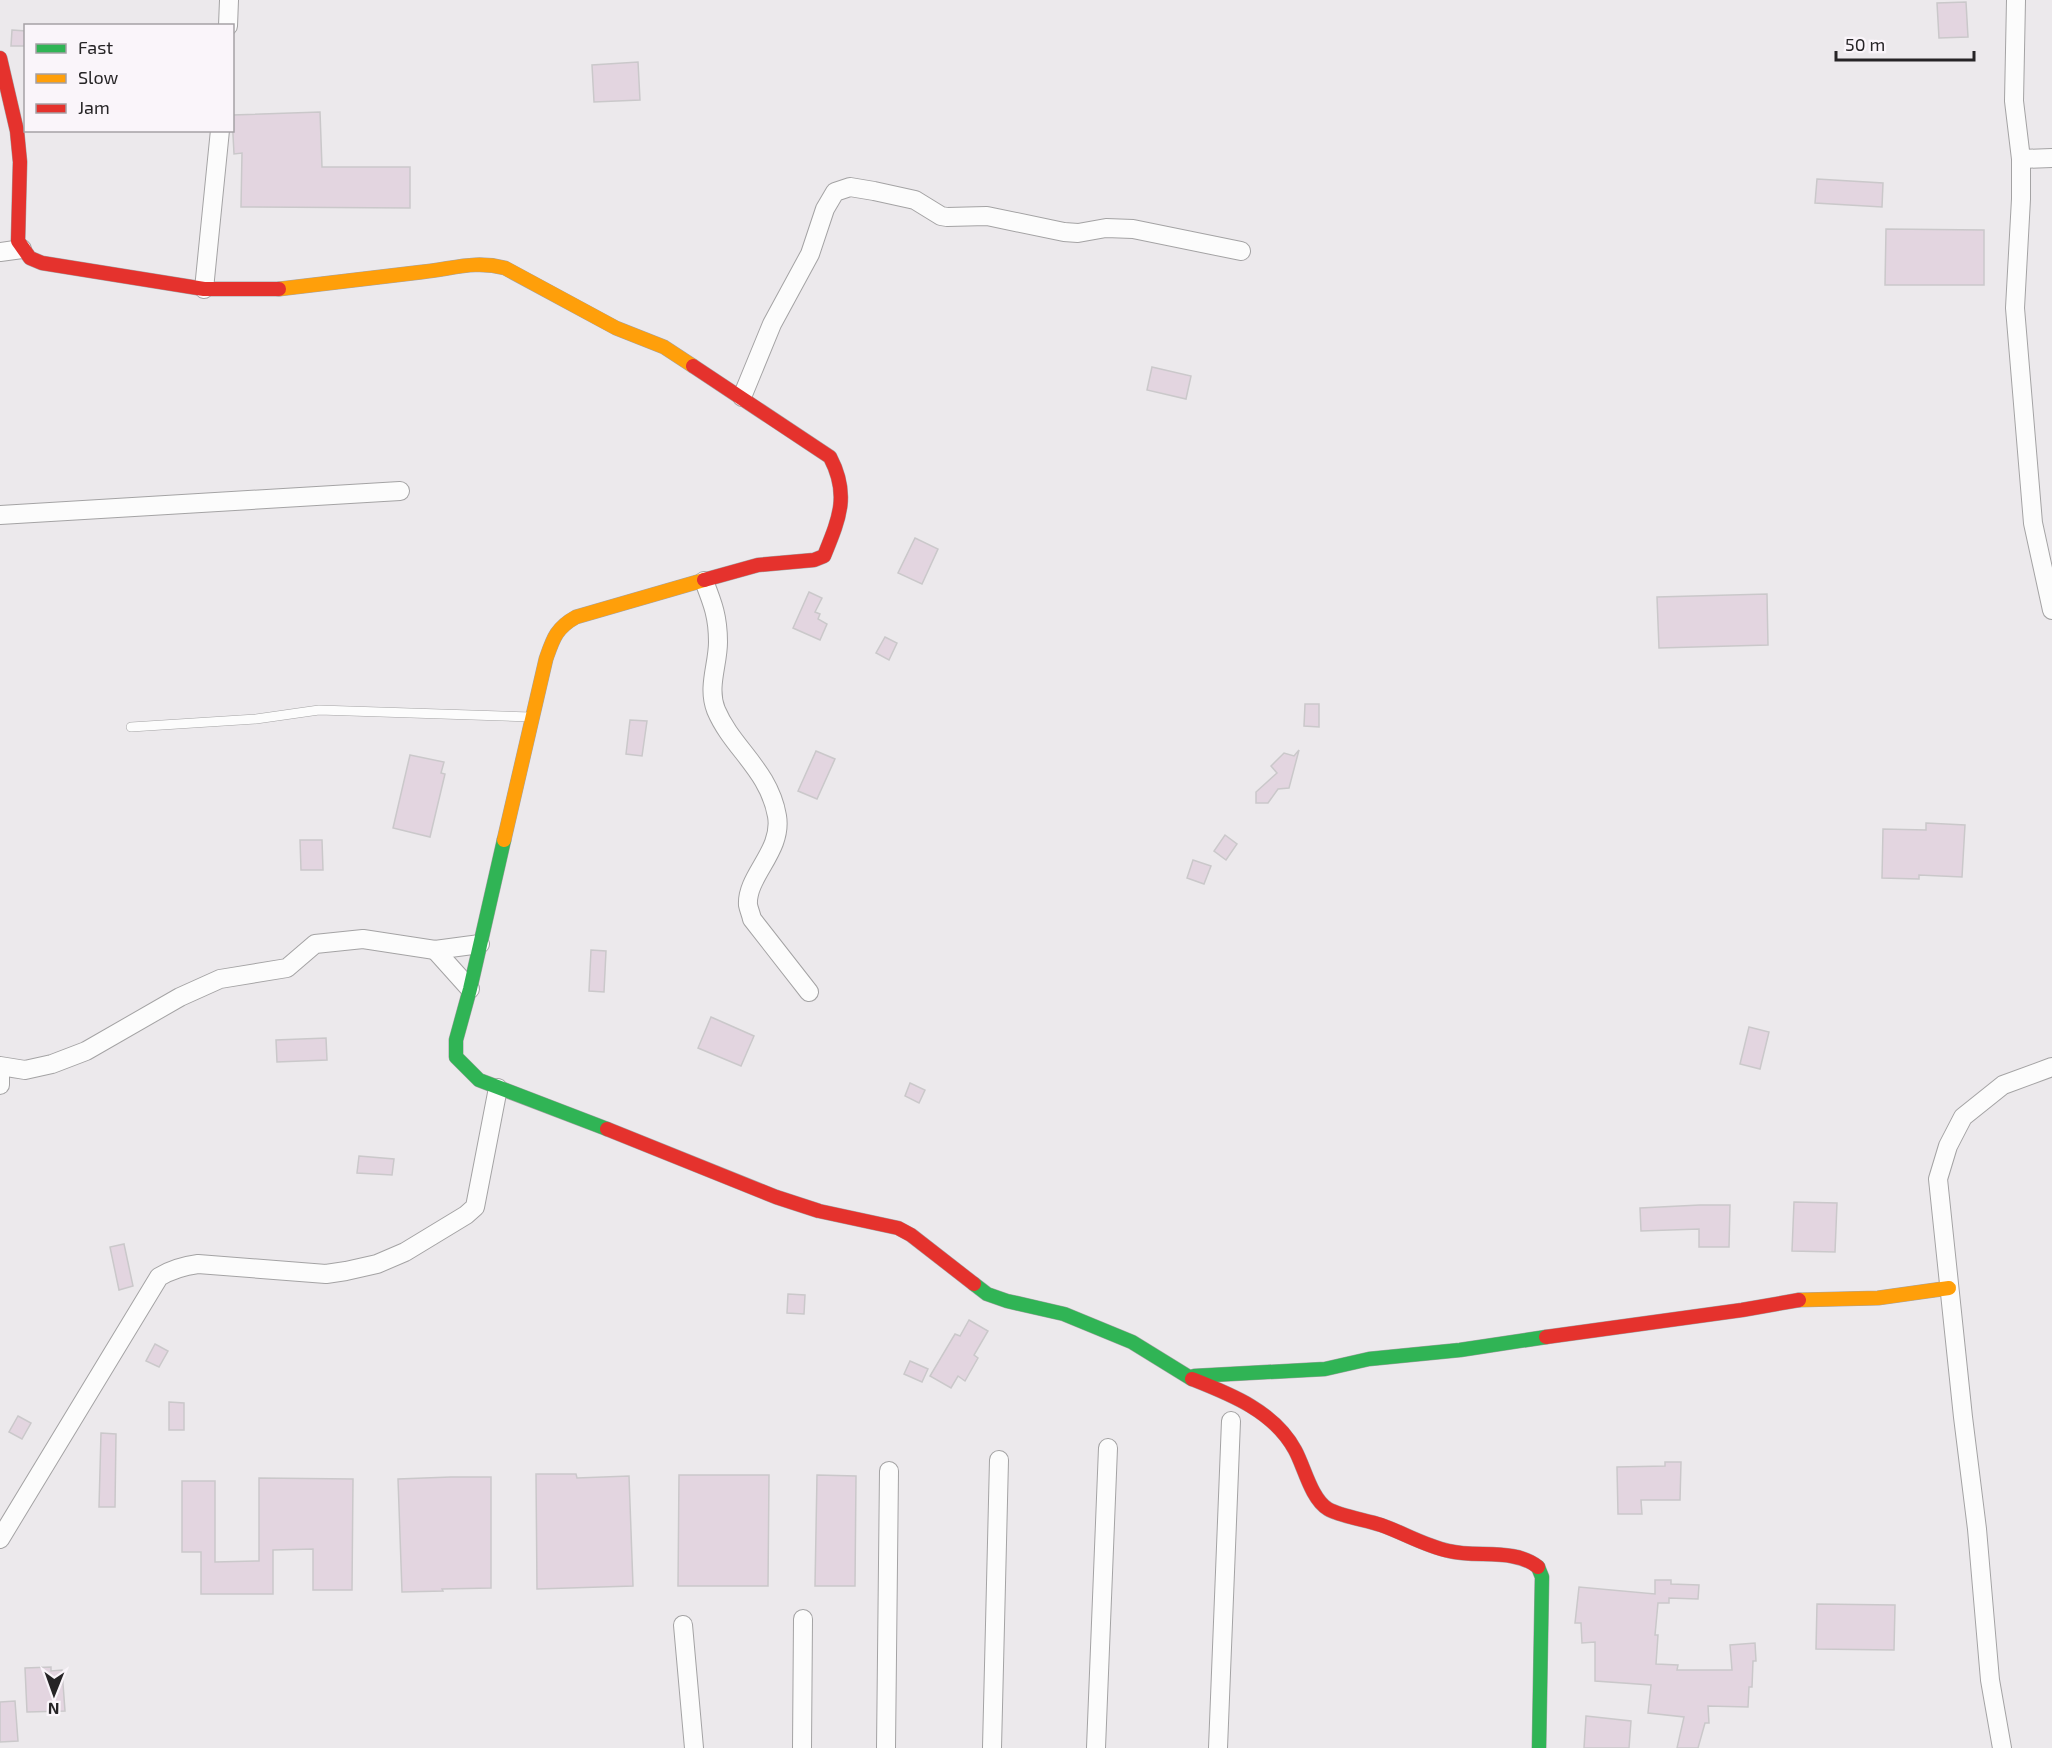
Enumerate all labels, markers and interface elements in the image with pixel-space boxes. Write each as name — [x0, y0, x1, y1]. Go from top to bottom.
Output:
legend — [24, 24, 234, 132]
scale bar — [1836, 24, 1974, 62]
text: 50 m — [1845, 33, 1885, 55]
text: Fast — [78, 36, 113, 58]
text: Slow — [78, 66, 119, 88]
text: Jam — [78, 96, 110, 118]
north arrow — [24, 1664, 84, 1724]
text: N — [48, 1700, 60, 1719]

